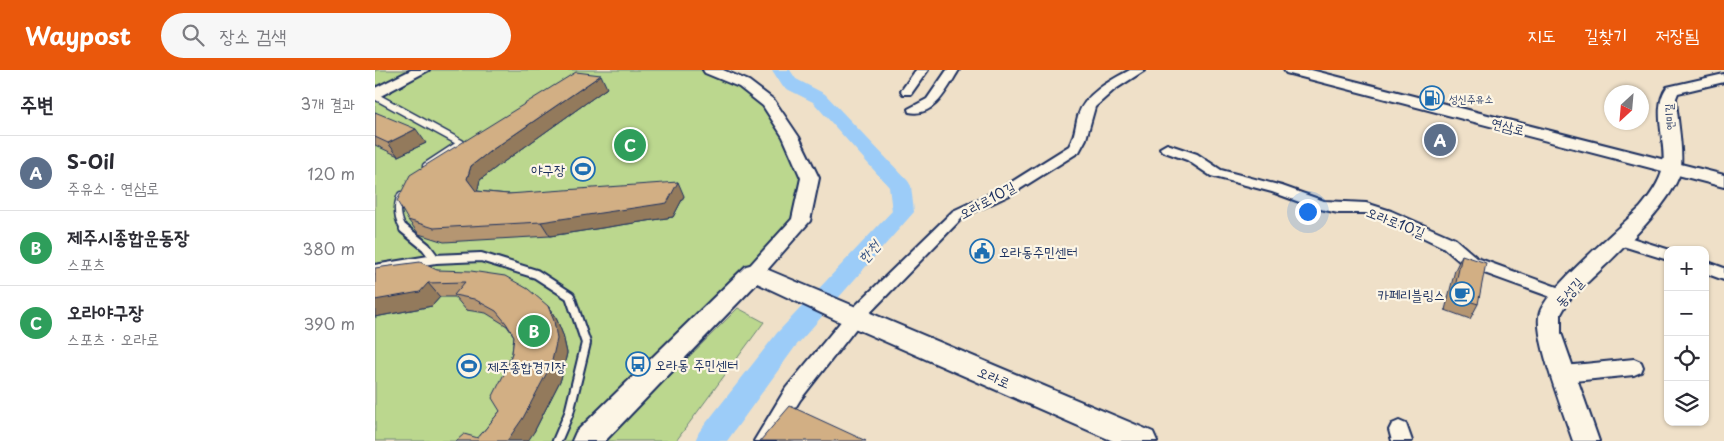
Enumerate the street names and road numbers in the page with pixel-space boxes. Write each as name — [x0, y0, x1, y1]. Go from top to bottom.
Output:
street label: 연미길 — [1660, 103, 1678, 131]
street label: 연삼로 — [1489, 112, 1527, 140]
street label: 오라로10길 — [955, 176, 1020, 224]
street label: 오라로10길 — [1363, 201, 1429, 243]
street label: 동성길 — [1550, 272, 1589, 312]
street label: 오라로 — [974, 361, 1014, 393]

